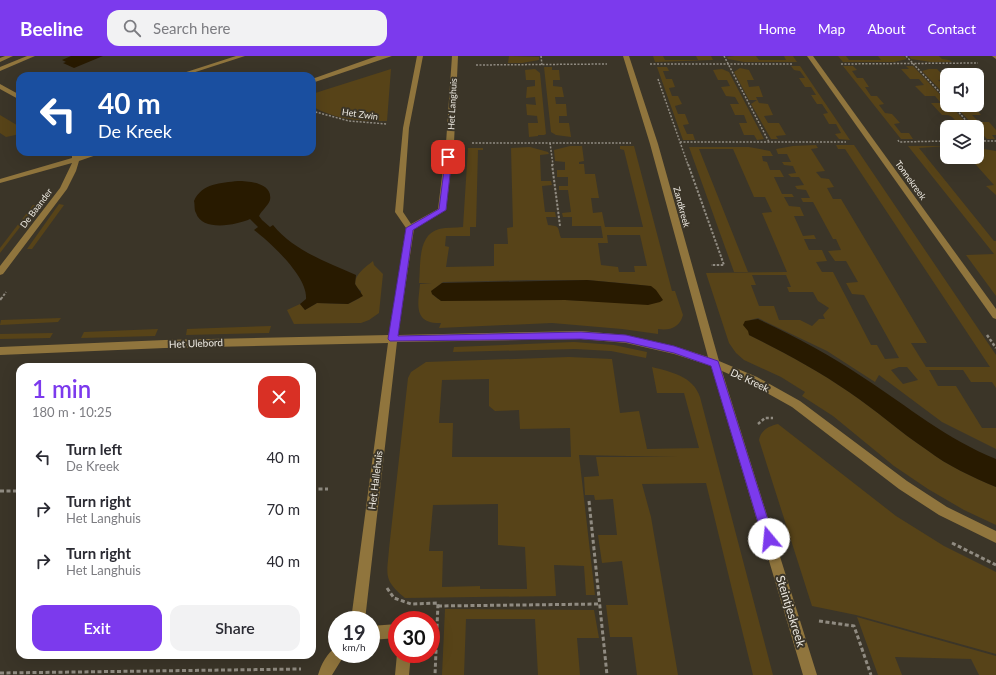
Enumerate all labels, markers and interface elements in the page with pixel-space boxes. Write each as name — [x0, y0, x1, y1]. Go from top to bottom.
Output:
search box — [107, 10, 387, 46]
text: Beeline — [20, 17, 83, 40]
icon: search — [121, 17, 143, 39]
text: Search here — [153, 19, 230, 37]
text: Home — [758, 20, 796, 37]
text: Map — [818, 20, 845, 37]
text: About — [867, 20, 905, 37]
text: Contact — [927, 20, 976, 37]
map controls — [940, 68, 984, 164]
button: sound — [940, 68, 984, 112]
street label: Het Langhuis — [445, 78, 459, 130]
text: 40 m — [98, 86, 161, 120]
icon: left — [32, 88, 84, 140]
street label: Het Zwin — [341, 106, 379, 122]
text: De Kreek — [98, 120, 172, 142]
button: layers — [940, 120, 984, 164]
pin — [431, 140, 465, 174]
icon: arrive — [437, 146, 459, 168]
street label: Tonnekreek — [893, 158, 929, 202]
street label: De Baander — [18, 185, 55, 230]
street label: Zandkreek — [671, 185, 693, 229]
street label: Het Ulebord — [169, 336, 223, 350]
street label: De Kreek — [729, 366, 772, 395]
text: 1 min — [32, 374, 91, 403]
button: close — [258, 376, 300, 418]
text: 180 m · 10:25 — [32, 404, 112, 420]
text: Turn left — [66, 440, 122, 458]
icon: left — [32, 446, 54, 468]
text: 40 m — [266, 448, 300, 466]
street label: Het Hallehuis — [365, 450, 385, 510]
text: De Kreek — [66, 458, 119, 474]
text: Turn right — [66, 492, 131, 510]
icon: right — [32, 498, 54, 520]
text: 70 m — [266, 500, 300, 518]
text: Het Langhuis — [66, 510, 141, 526]
position arrow — [748, 518, 790, 560]
text: Turn right — [66, 544, 131, 562]
icon: right — [32, 550, 54, 572]
text: 40 m — [266, 552, 300, 570]
text: Het Langhuis — [66, 562, 141, 578]
street label: Steintjeskreek — [773, 573, 809, 649]
button: Exit — [32, 605, 162, 651]
button: Share — [170, 605, 300, 651]
speed limit sign: 30 — [388, 611, 440, 663]
text: 19 — [342, 620, 366, 644]
text: km/h — [342, 641, 366, 653]

